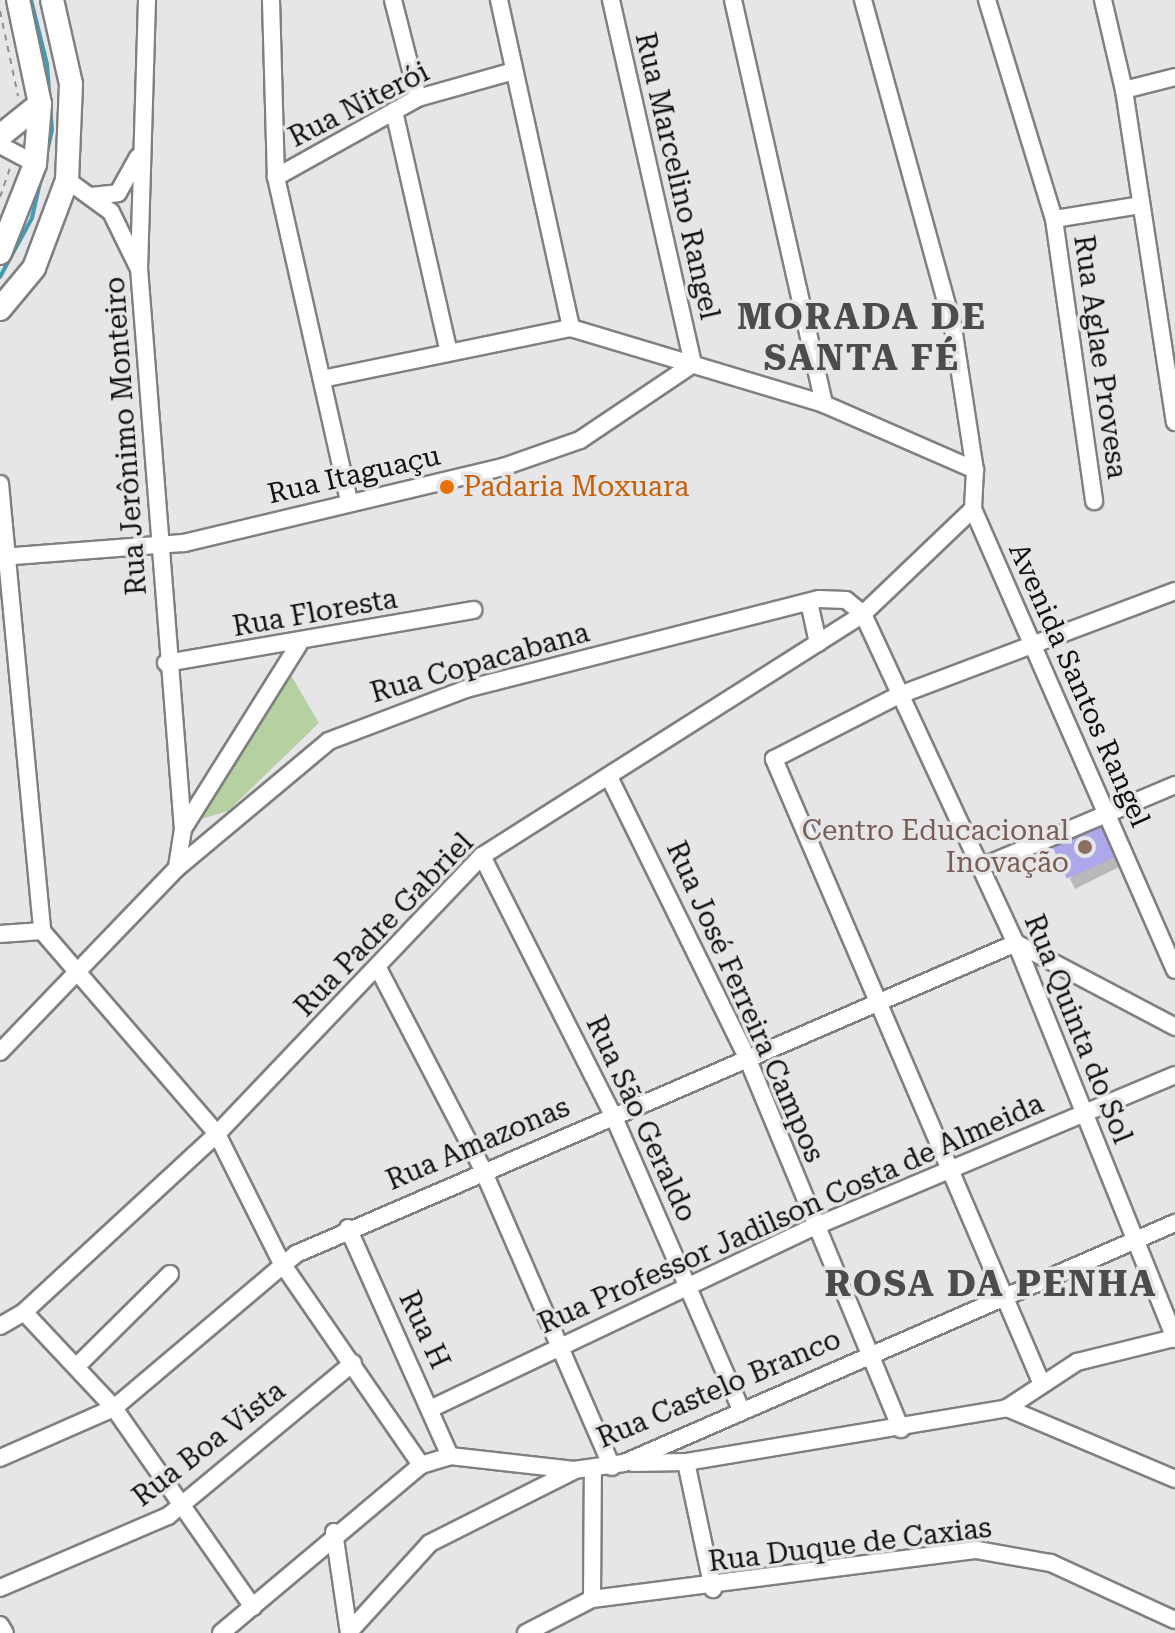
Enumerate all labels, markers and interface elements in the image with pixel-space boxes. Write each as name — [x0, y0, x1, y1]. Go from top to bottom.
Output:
street label: Rua Marcelino Rangel — [628, 29, 726, 323]
street label: Rua Niterói — [283, 55, 435, 155]
street label: Rua Aglae Provesa — [1066, 233, 1134, 481]
street label: Rua Jerônimo Monteiro — [98, 276, 154, 596]
district label: MORADA DE SANTA FÉ — [737, 295, 987, 380]
street label: Rua Itaguaçu — [264, 439, 444, 511]
place label: Padaria Moxuara — [463, 470, 689, 504]
marker: Padaria Moxuara — [438, 478, 456, 496]
street label: Avenida Santos Rangel — [1001, 538, 1157, 832]
street label: Rua Floresta — [230, 582, 400, 644]
street label: Rua Copacabana — [367, 616, 593, 710]
place label: Centro Educacional Inovação — [802, 814, 1069, 880]
street label: Rua Padre Gabriel — [288, 826, 480, 1024]
street label: Rua José Ferreira Campos — [659, 836, 831, 1168]
marker: Centro Educacional Inovação — [1076, 838, 1094, 856]
street label: Rua Quinta do Sol — [1017, 910, 1139, 1148]
street label: Rua São Geraldo — [579, 1011, 703, 1227]
street label: Rua Professor Jadilson Costa de Almeida — [533, 1087, 1049, 1341]
street label: Rua Amazonas — [381, 1090, 575, 1198]
district label: ROSA DA PENHA — [824, 1263, 1158, 1307]
street label: Rua H — [391, 1286, 457, 1374]
street label: Rua Castelo Branco — [592, 1322, 846, 1456]
street label: Rua Boa Vista — [126, 1374, 292, 1514]
street label: Rua Duque de Caxias — [706, 1511, 994, 1579]

